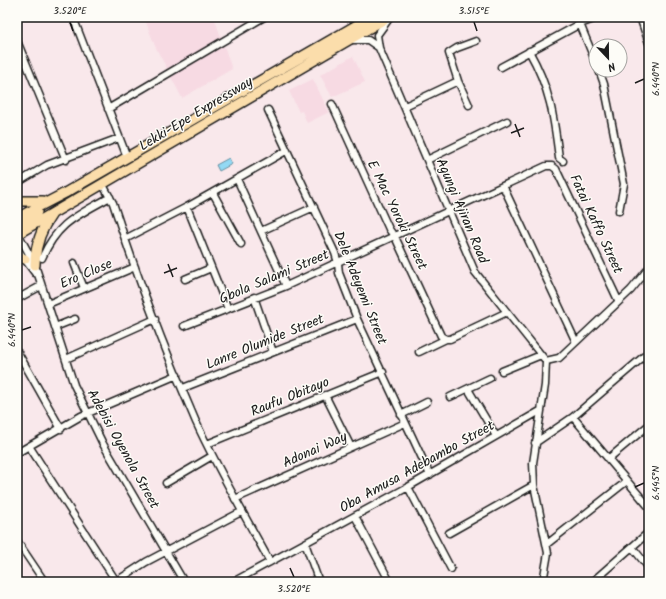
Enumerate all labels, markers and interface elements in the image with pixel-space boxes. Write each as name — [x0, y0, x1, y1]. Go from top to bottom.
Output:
text: 3.520°E — [53, 3, 88, 19]
text: 3.515°E — [458, 3, 491, 19]
north arrow — [588, 38, 628, 78]
text: N — [605, 57, 618, 76]
text: 6.440°N — [648, 62, 664, 96]
street label: Lekki-Epe Expressway — [135, 71, 258, 157]
street label: Agungi Ajiran Road — [430, 155, 495, 268]
street label: E Mac Yoroki Street — [361, 156, 433, 274]
street label: Fatai Kaffo Street — [563, 171, 629, 278]
street label: Dele Adeyemi Street — [327, 228, 393, 349]
street label: Gbola Salami Street — [216, 244, 333, 310]
street label: Ero Close — [56, 253, 116, 295]
street label: Lanre Olumide Street — [203, 308, 328, 376]
text: 6.440°N — [4, 313, 20, 347]
street label: Raufu Obitayo — [247, 371, 333, 423]
street label: Adebisi Oyenola Street — [81, 385, 165, 513]
street label: Oba Amusa Adebambo Street — [335, 415, 499, 519]
street label: Adonai Way — [279, 426, 351, 474]
text: 6.445°N — [648, 466, 664, 500]
text: 3.520°E — [277, 581, 312, 597]

